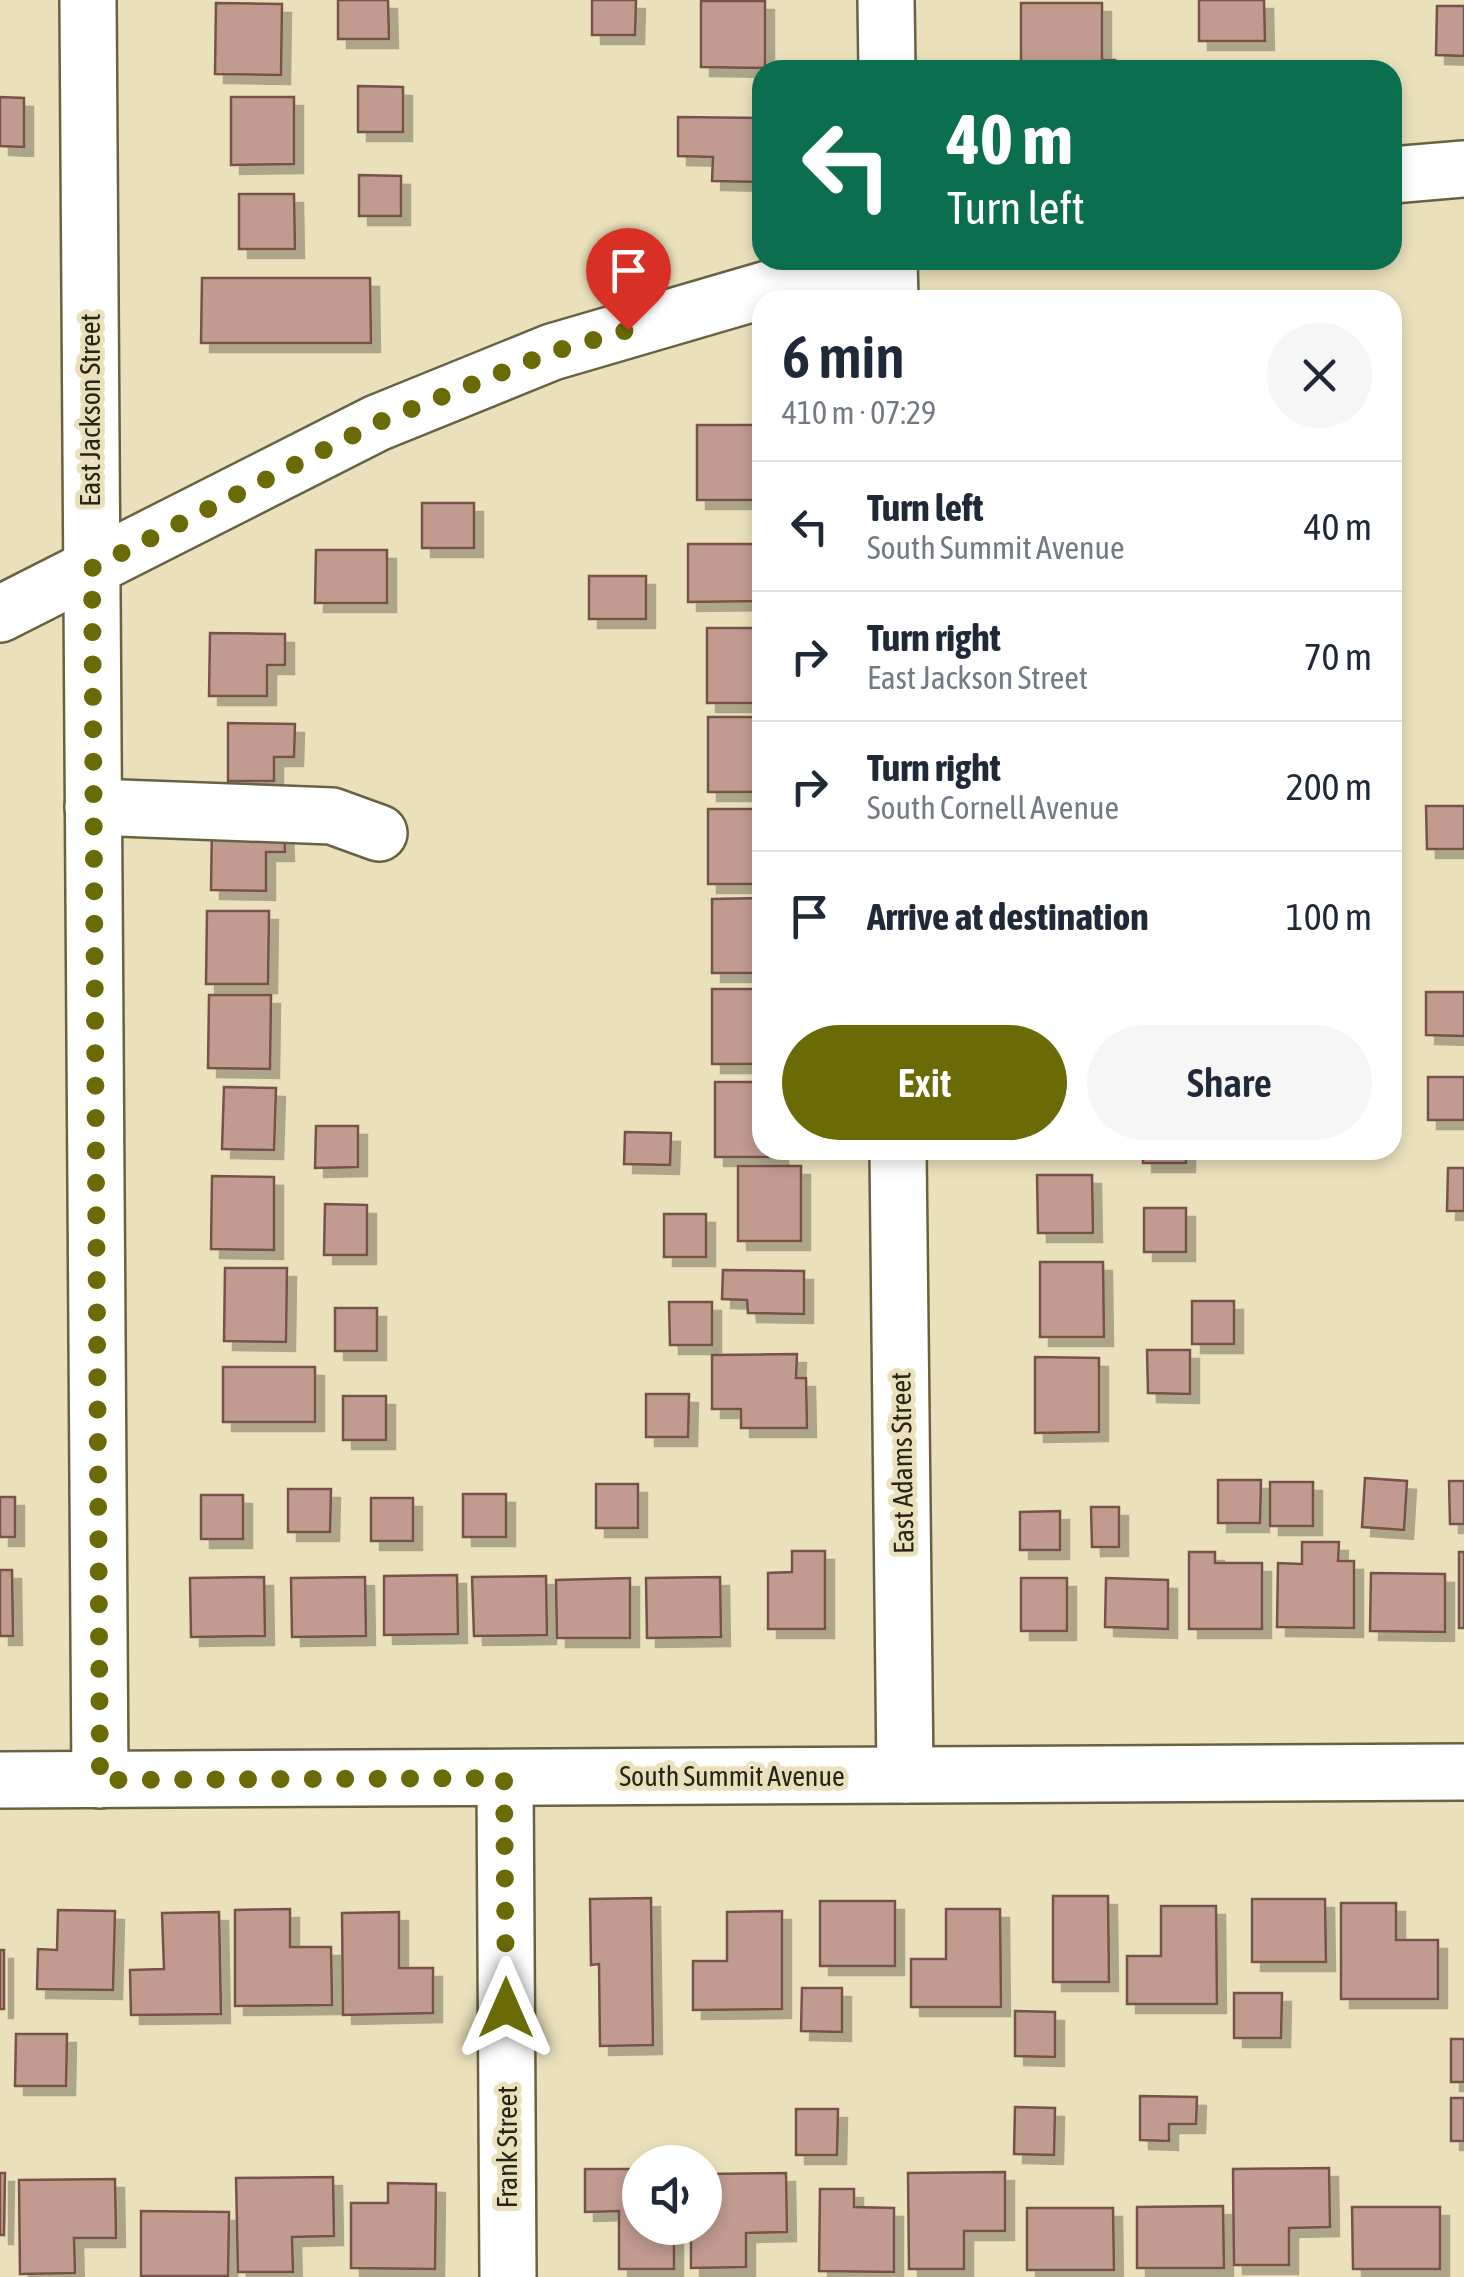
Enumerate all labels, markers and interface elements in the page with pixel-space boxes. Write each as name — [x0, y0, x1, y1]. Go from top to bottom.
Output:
text: 40 m — [947, 99, 1073, 179]
icon: left — [782, 100, 912, 230]
text: Turn left — [947, 182, 1085, 234]
pin — [586, 228, 671, 331]
icon: arrive — [601, 243, 656, 298]
street label: East Jackson Street — [74, 313, 106, 507]
text: 6 min — [782, 322, 905, 391]
button: close — [1267, 323, 1372, 428]
text: 410 m · 07:29 — [782, 394, 936, 431]
text: Turn left — [867, 486, 983, 529]
icon: left — [782, 499, 837, 554]
text: 40 m — [1304, 505, 1372, 548]
text: South Summit Avenue — [867, 529, 1125, 566]
text: Turn right — [867, 616, 1001, 659]
icon: right — [782, 629, 837, 684]
text: 70 m — [1304, 635, 1372, 678]
text: East Jackson Street — [867, 659, 1088, 696]
text: Turn right — [867, 746, 1001, 789]
icon: right — [782, 759, 837, 814]
text: 200 m — [1286, 765, 1372, 808]
text: South Cornell Avenue — [867, 789, 1119, 826]
icon: arrive — [782, 889, 837, 944]
text: Arrive at destination — [867, 895, 1149, 938]
text: 100 m — [1286, 895, 1372, 938]
button: Exit — [782, 1025, 1067, 1140]
button: Share — [1087, 1025, 1372, 1140]
street label: East Adams Street — [884, 1372, 920, 1554]
street label: South Summit Avenue — [619, 1760, 845, 1792]
position arrow — [454, 1956, 558, 2060]
street label: Frank Street — [491, 2086, 523, 2208]
map controls — [622, 2145, 722, 2245]
button: sound — [622, 2145, 722, 2245]

